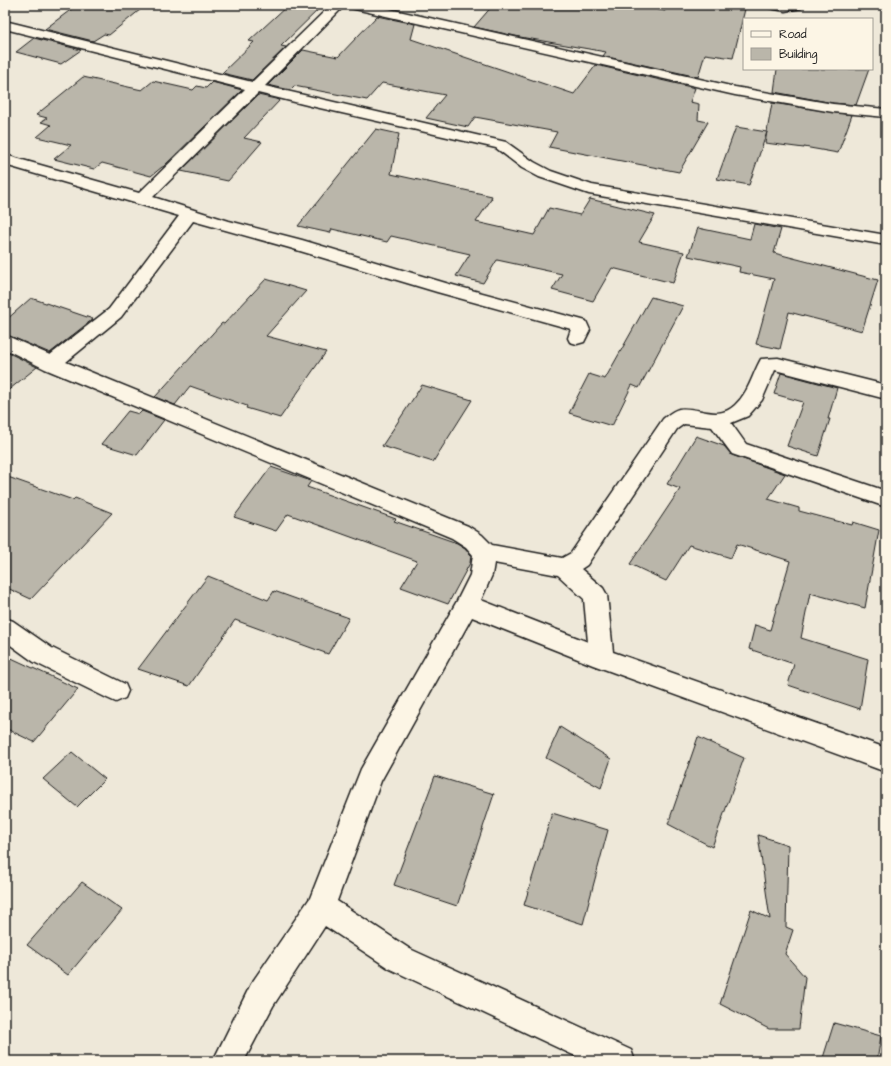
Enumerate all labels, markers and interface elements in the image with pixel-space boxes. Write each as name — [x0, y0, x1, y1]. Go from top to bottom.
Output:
legend — [743, 18, 873, 70]
text: Road — [779, 26, 807, 43]
text: Building — [779, 46, 817, 64]

